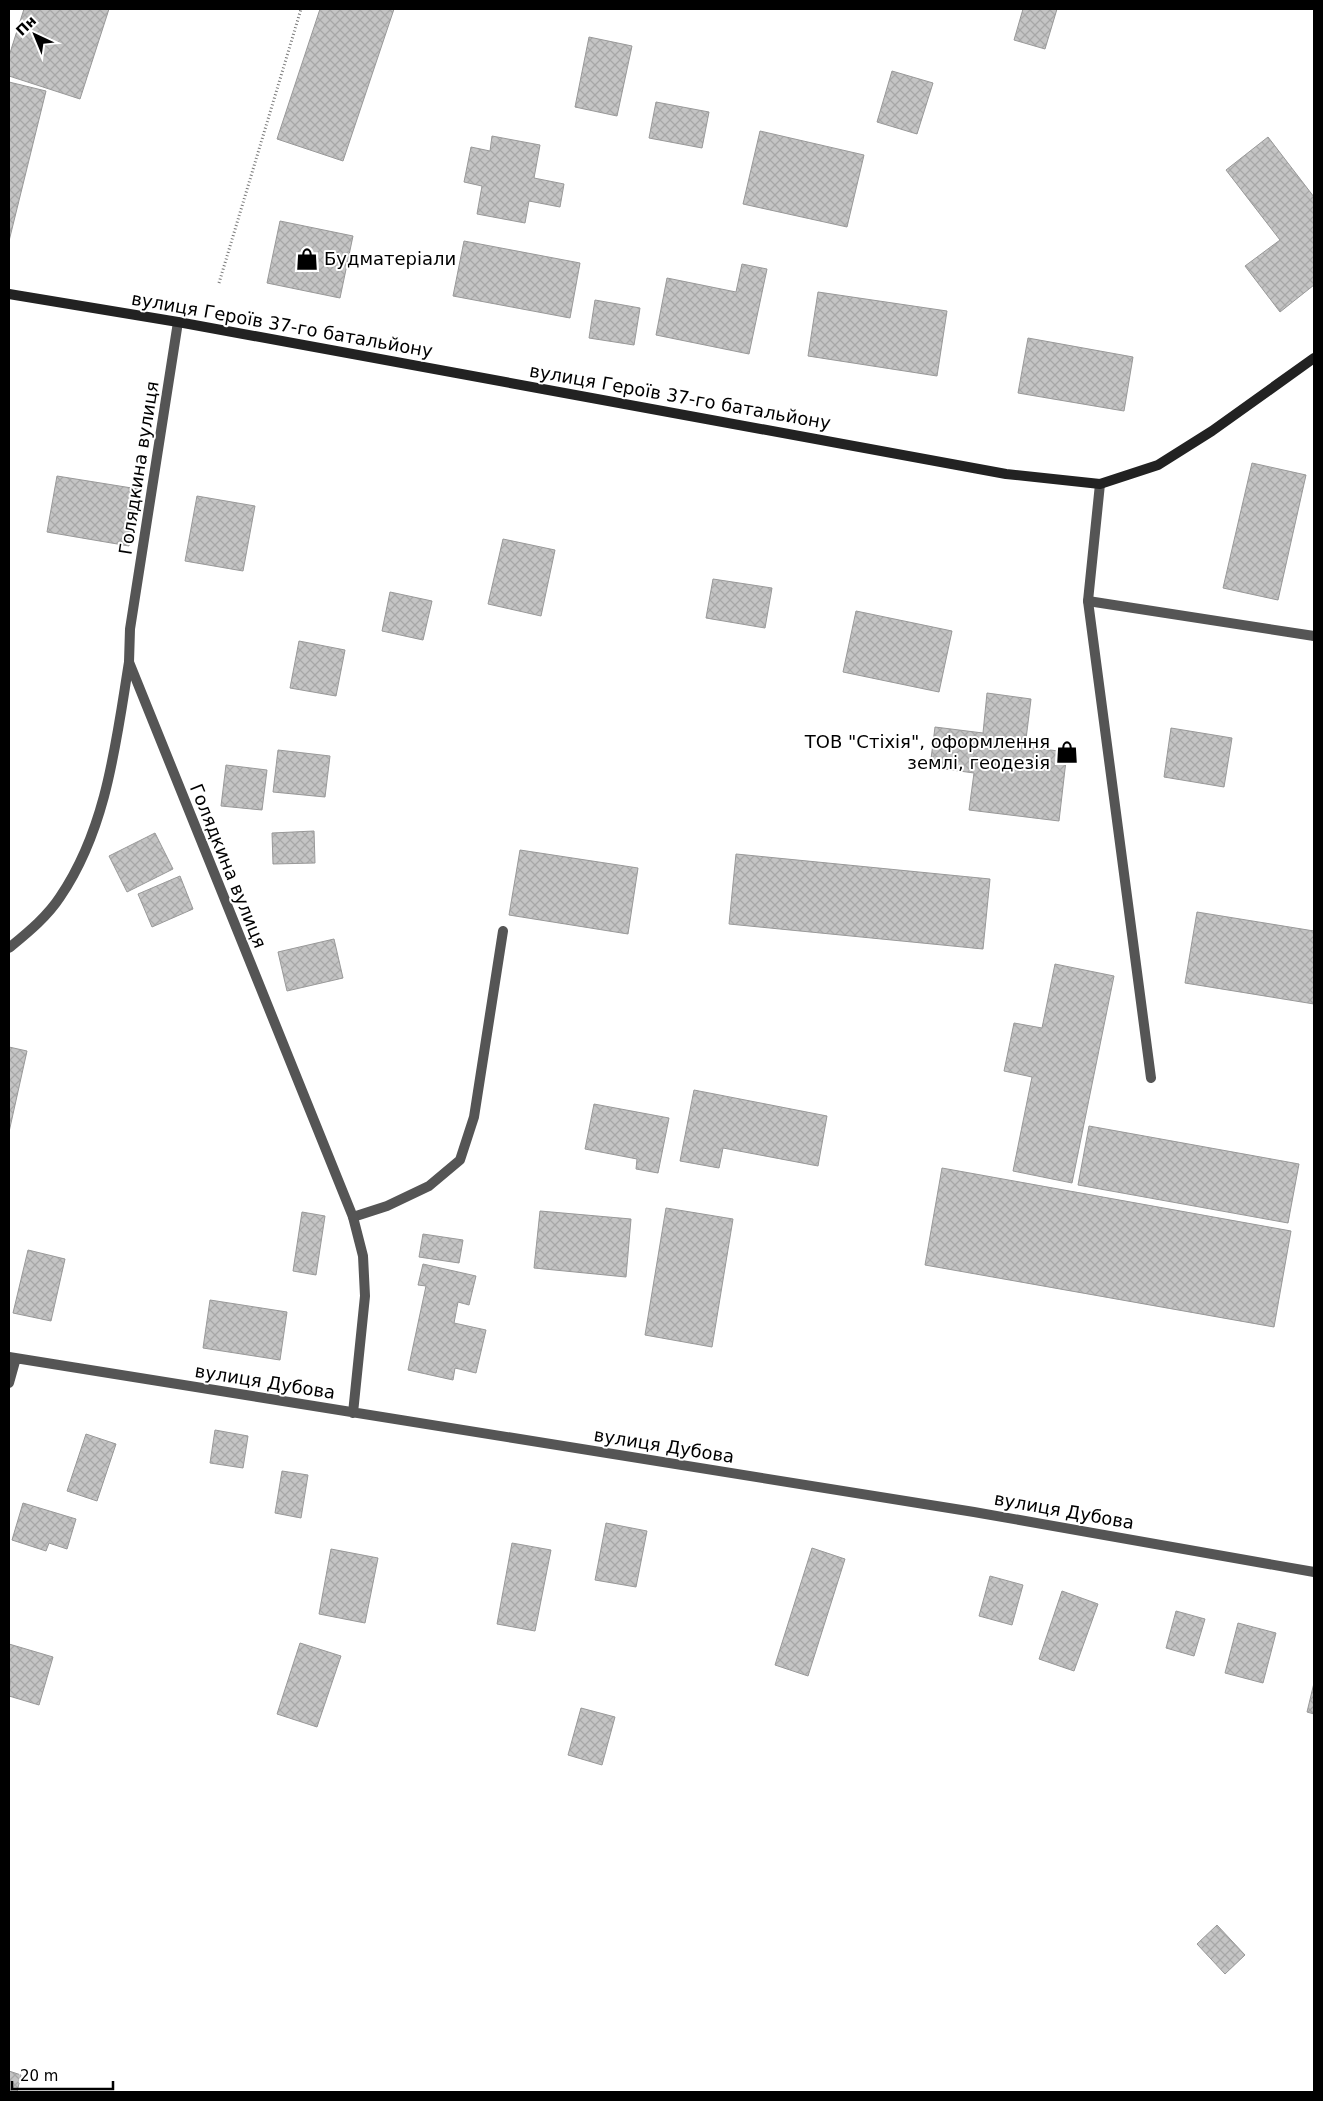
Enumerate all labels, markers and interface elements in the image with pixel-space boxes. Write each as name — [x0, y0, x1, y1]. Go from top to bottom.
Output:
north arrow — [10, 10, 60, 60]
text: Пн — [13, 12, 39, 39]
shop icon: Будматеріали — [294, 246, 320, 272]
place label: Будматеріали — [324, 248, 456, 269]
street label: вулиця Героїв 37-го батальйону — [130, 288, 435, 361]
street label: вулиця Героїв 37-го батальйону — [528, 360, 833, 433]
street label: Голядкина вулиця — [114, 380, 163, 556]
place label: ТОВ "Стіхія", оформлення землі, геодезія — [804, 731, 1050, 773]
shop icon: ТОВ "Стіхія", оформлення землі, геодезія — [1054, 739, 1080, 765]
street label: Голядкина вулиця — [186, 781, 271, 951]
street label: вулиця Дубова — [193, 1360, 337, 1403]
street label: вулиця Дубова — [592, 1424, 736, 1467]
street label: вулиця Дубова — [992, 1488, 1136, 1533]
scale bar — [12, 2058, 114, 2090]
text: 20 m — [20, 2067, 58, 2085]

